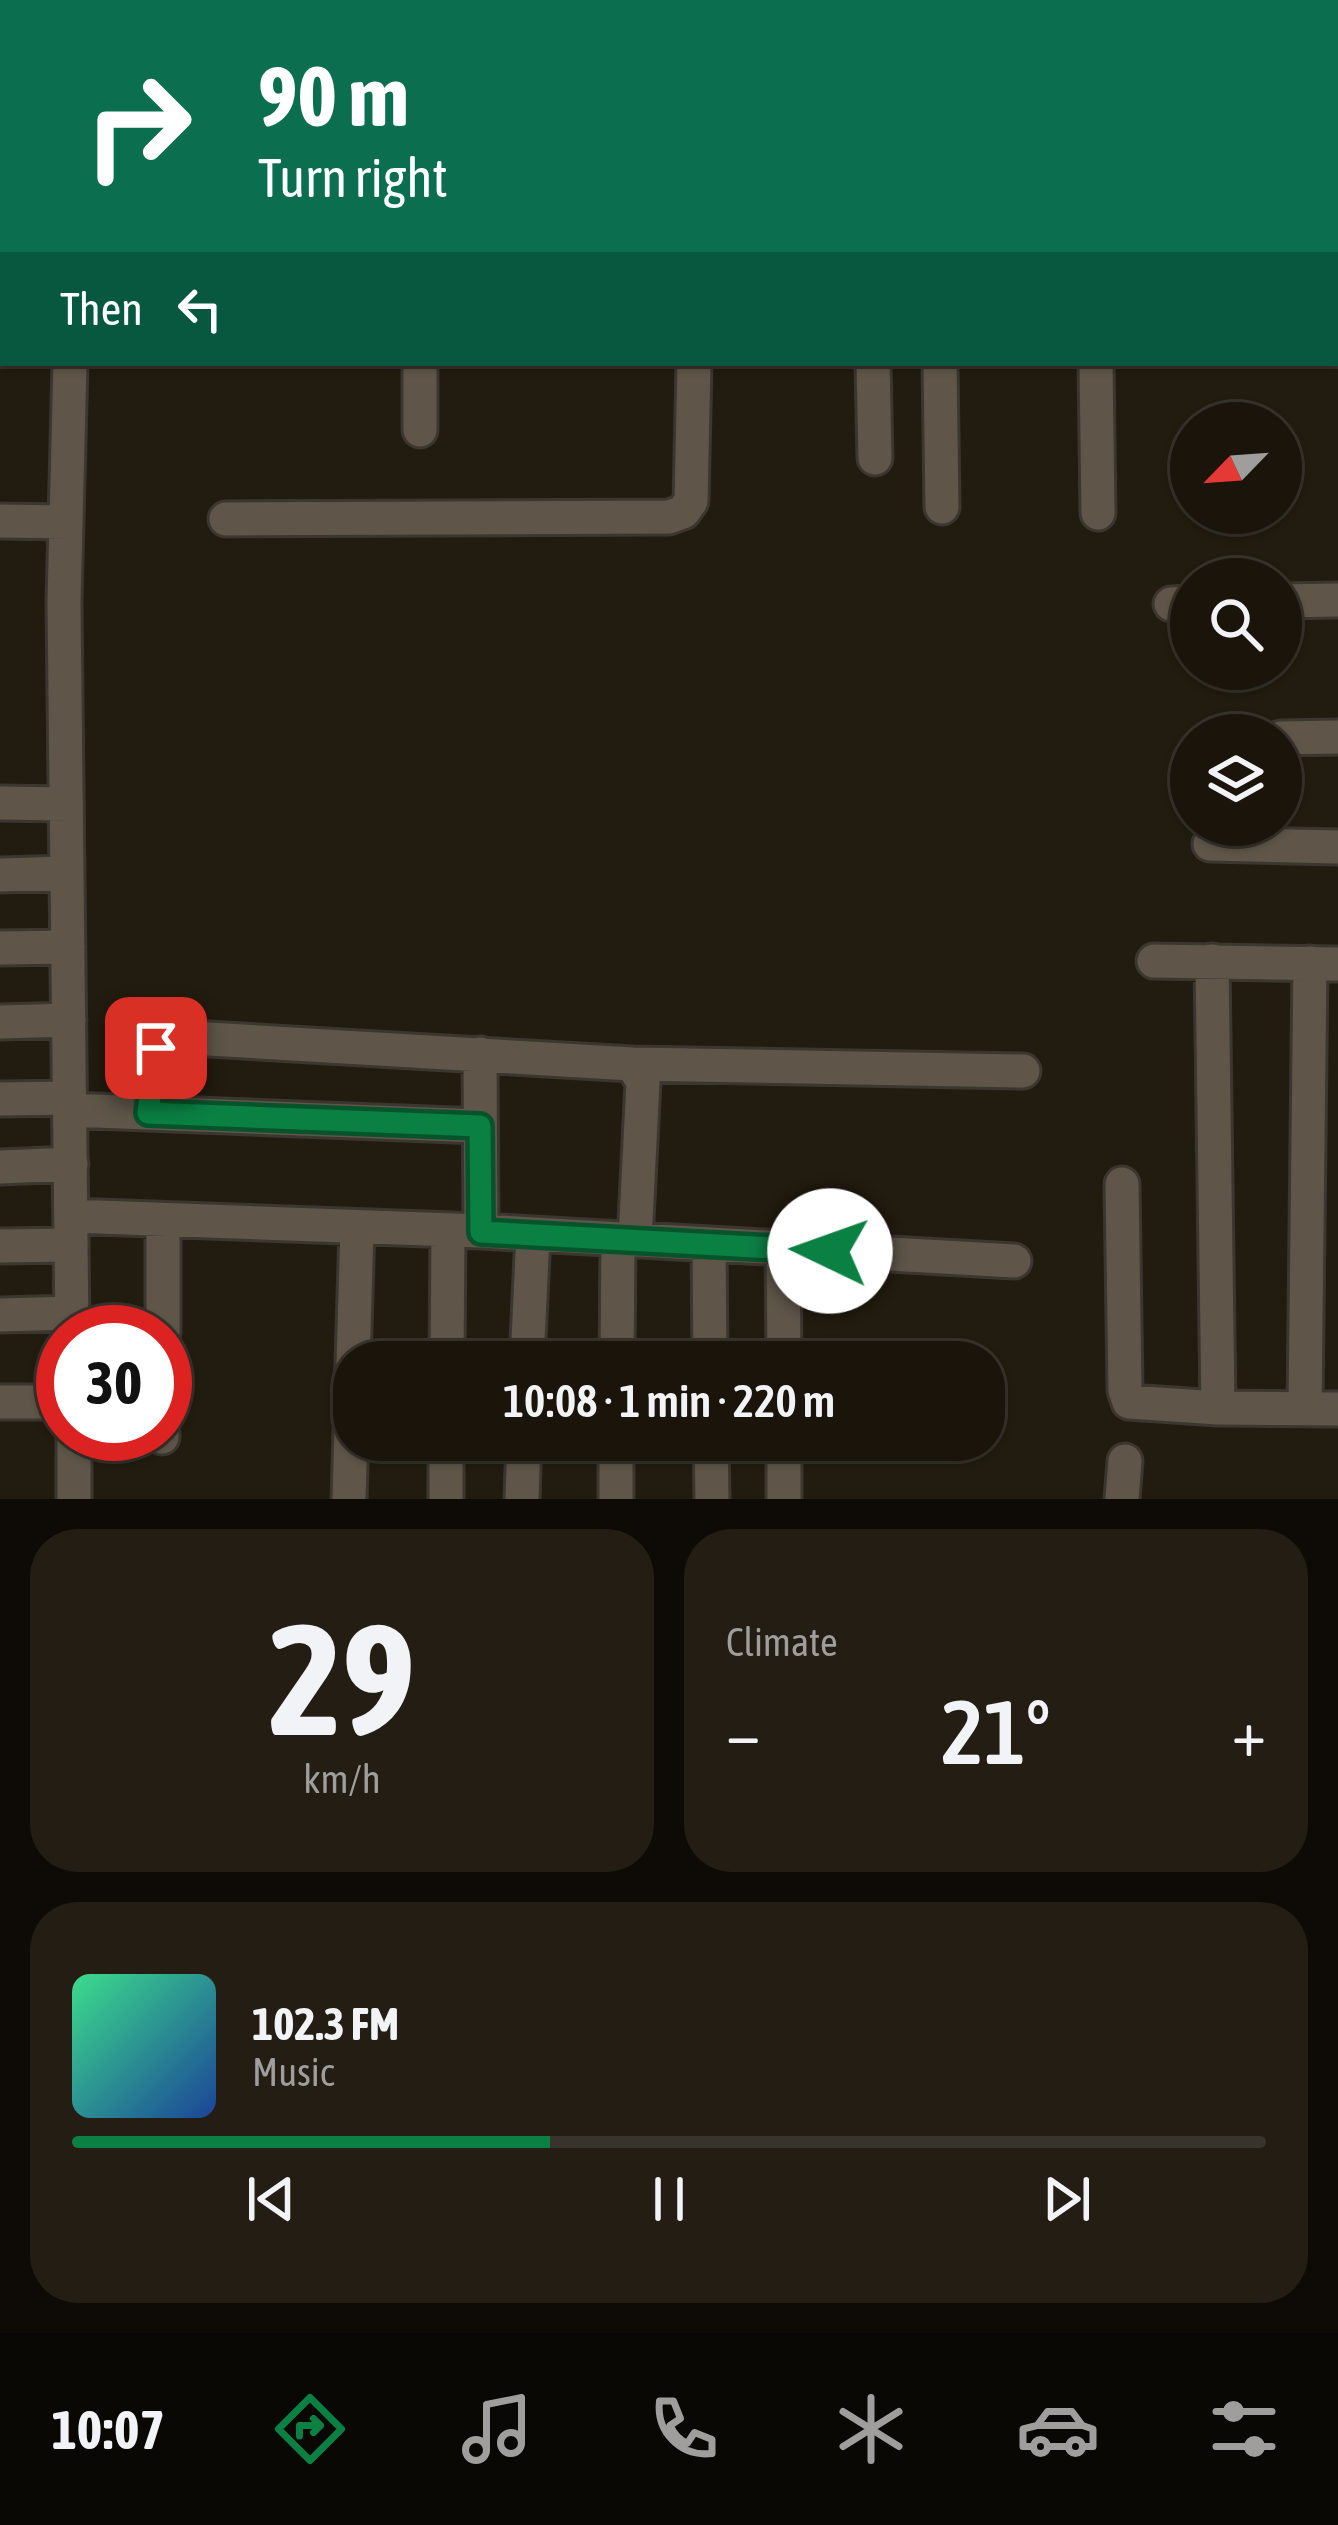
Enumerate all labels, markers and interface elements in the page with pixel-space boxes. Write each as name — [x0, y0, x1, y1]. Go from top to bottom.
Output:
icon: right — [60, 48, 216, 204]
text: 90 m — [258, 48, 409, 144]
text: Turn right — [258, 147, 448, 208]
icon: left — [167, 276, 233, 342]
text: Then — [60, 283, 143, 335]
north arrow — [1170, 402, 1302, 534]
map controls — [1170, 402, 1302, 846]
button: search — [1170, 558, 1302, 690]
button: layers — [1170, 714, 1302, 846]
pin — [105, 997, 207, 1099]
icon: arrive — [123, 1015, 189, 1081]
position arrow — [767, 1188, 893, 1314]
speed limit sign: 30 — [36, 1305, 192, 1461]
text: 10:08 · 1 min · 220 m — [503, 1375, 835, 1427]
text: 29 — [269, 1589, 415, 1768]
text: Climate — [726, 1620, 838, 1664]
text: 21° — [941, 1680, 1051, 1783]
text: − — [726, 1694, 760, 1770]
text: + — [1232, 1694, 1266, 1770]
text: km/h — [303, 1757, 381, 1801]
text: 102.3 FM — [252, 1998, 399, 2050]
text: Music — [252, 2050, 334, 2094]
icon: previous — [238, 2166, 304, 2232]
icon: pause — [636, 2166, 702, 2232]
icon: next — [1034, 2166, 1100, 2232]
icon: directions — [268, 2387, 352, 2471]
icon: music — [455, 2387, 539, 2471]
icon: phone — [642, 2387, 726, 2471]
icon: climate — [829, 2387, 913, 2471]
icon: car — [1016, 2387, 1100, 2471]
icon: filters — [1202, 2387, 1286, 2471]
text: 10:07 — [51, 2399, 165, 2460]

